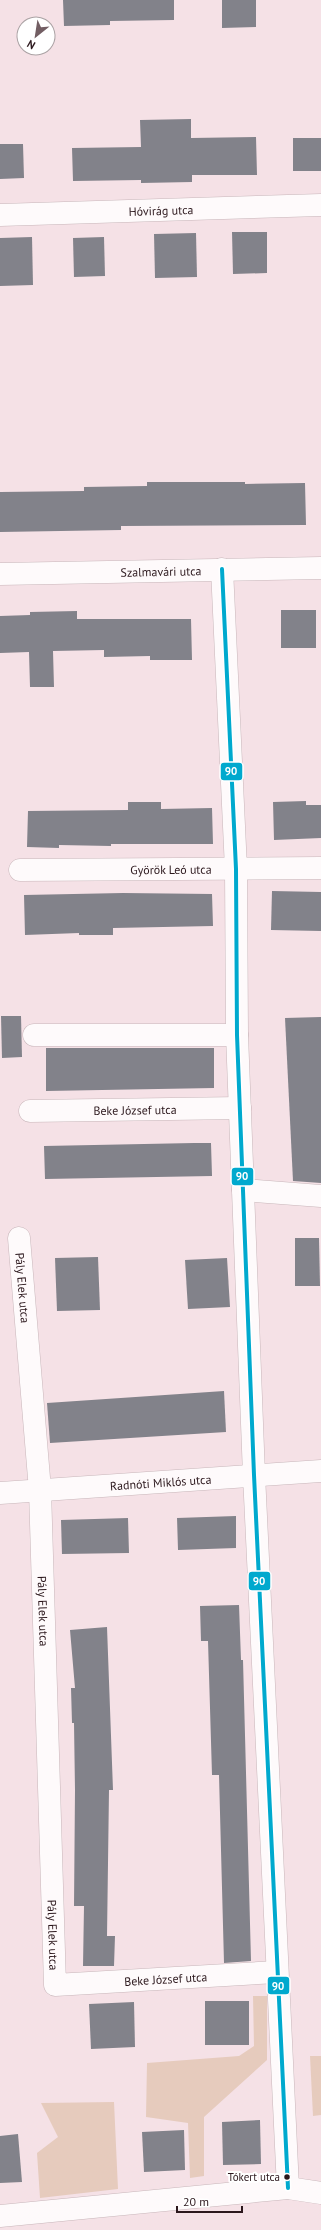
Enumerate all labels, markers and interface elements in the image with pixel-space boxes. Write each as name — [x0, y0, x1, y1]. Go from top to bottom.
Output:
north arrow — [16, 16, 56, 56]
text: N — [24, 37, 38, 53]
street label: Hóvirág utca — [128, 201, 194, 218]
street label: Szalmavári utca — [120, 563, 202, 579]
line badge: 90 — [220, 762, 243, 781]
text: 90 — [225, 764, 237, 778]
street label: Györök Leó utca — [130, 861, 212, 877]
street label: Beke József utca — [93, 1101, 177, 1118]
line badge: 90 — [231, 1167, 254, 1186]
text: 90 — [236, 1169, 248, 1183]
street label: Pály Elek utca — [13, 1252, 34, 1324]
street label: Radnóti Miklós utca — [109, 1471, 212, 1493]
line badge: 90 — [248, 1571, 271, 1591]
text: 90 — [253, 1574, 265, 1588]
street label: Pály Elek utca — [35, 1576, 52, 1647]
street label: Pály Elek utca — [45, 1899, 62, 1970]
street label: Beke József utca — [124, 1969, 208, 1988]
line badge: 90 — [267, 1976, 290, 1995]
text: 90 — [272, 1979, 284, 1993]
place label: Tókert utca — [228, 2170, 280, 2184]
marker: Tókert utca — [282, 2172, 292, 2182]
scale bar — [177, 2188, 242, 2214]
text: 20 m — [183, 2194, 209, 2209]

